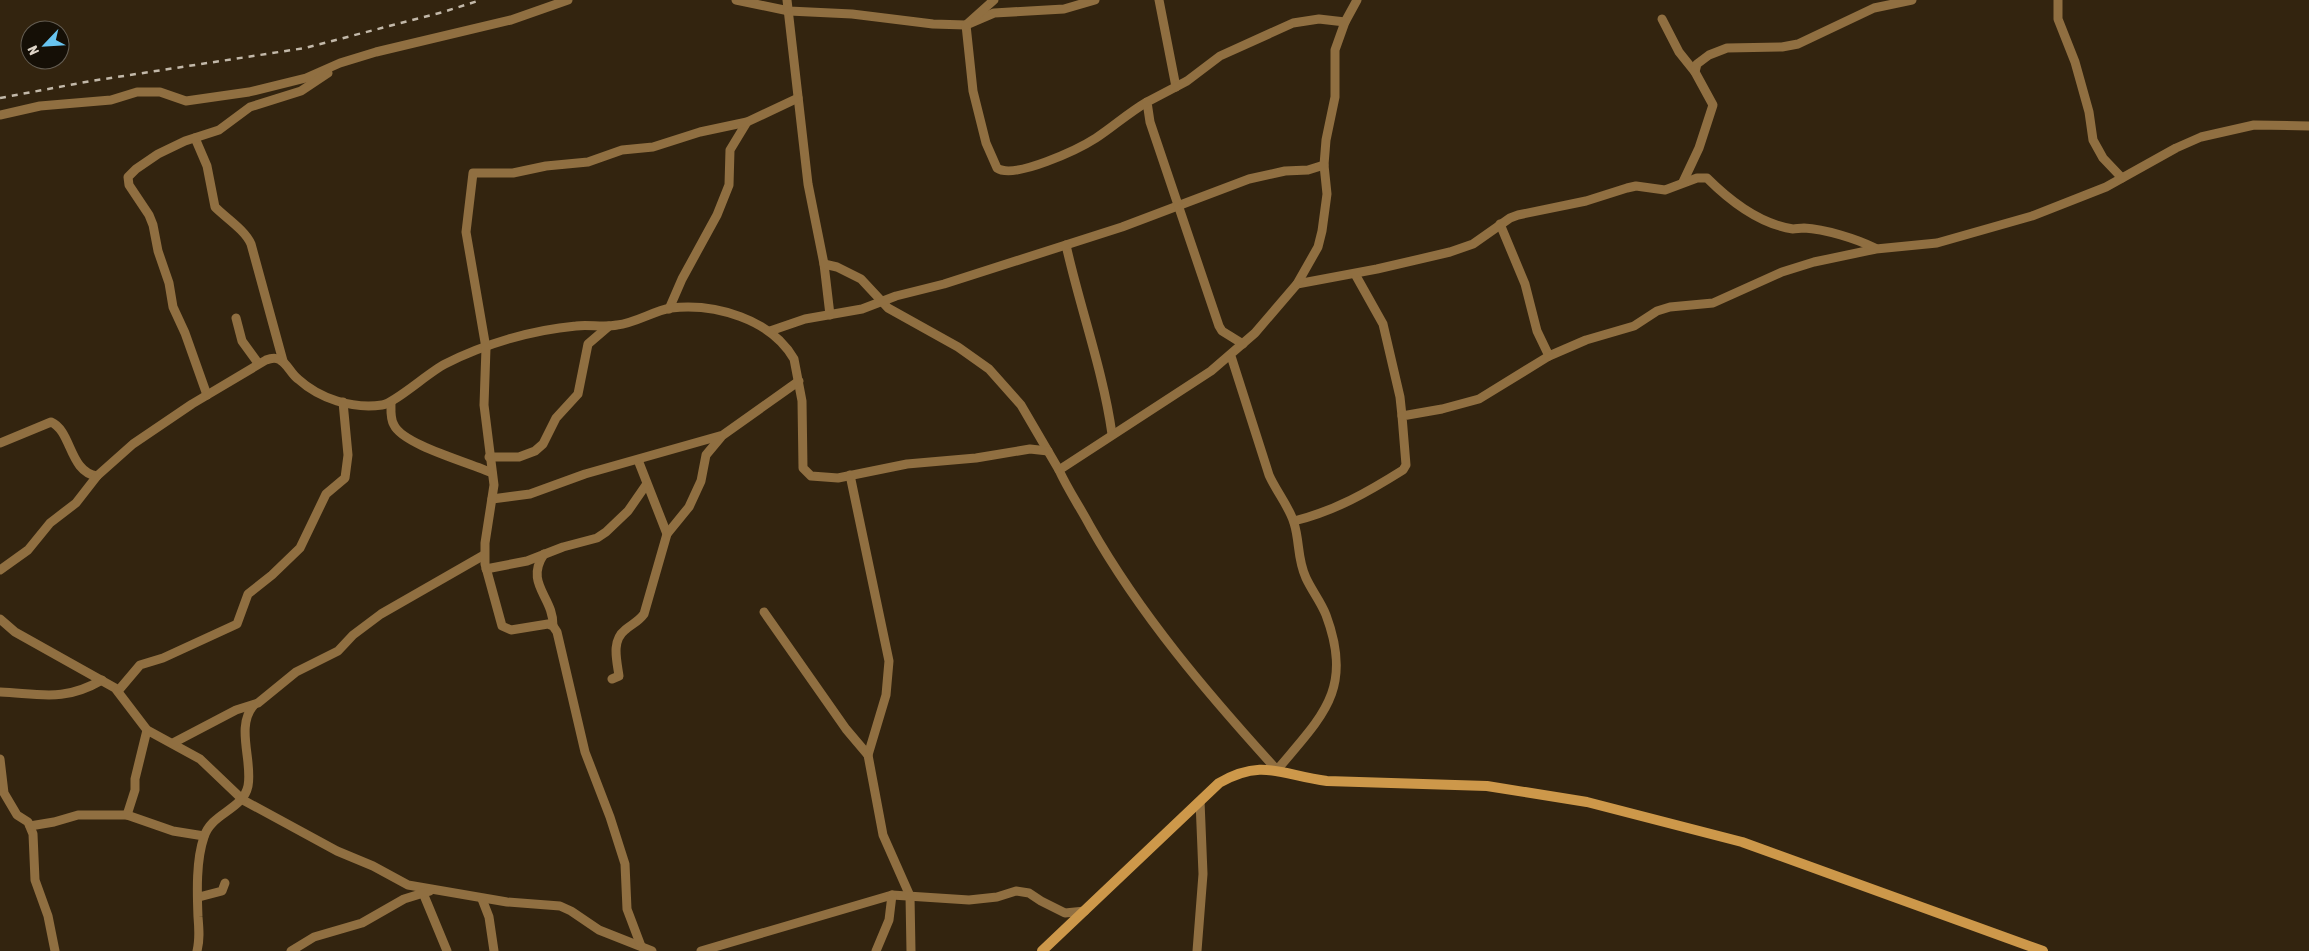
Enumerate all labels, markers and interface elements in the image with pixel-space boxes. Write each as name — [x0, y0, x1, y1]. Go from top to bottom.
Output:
north arrow — [20, 20, 70, 70]
text: N — [24, 43, 42, 58]

